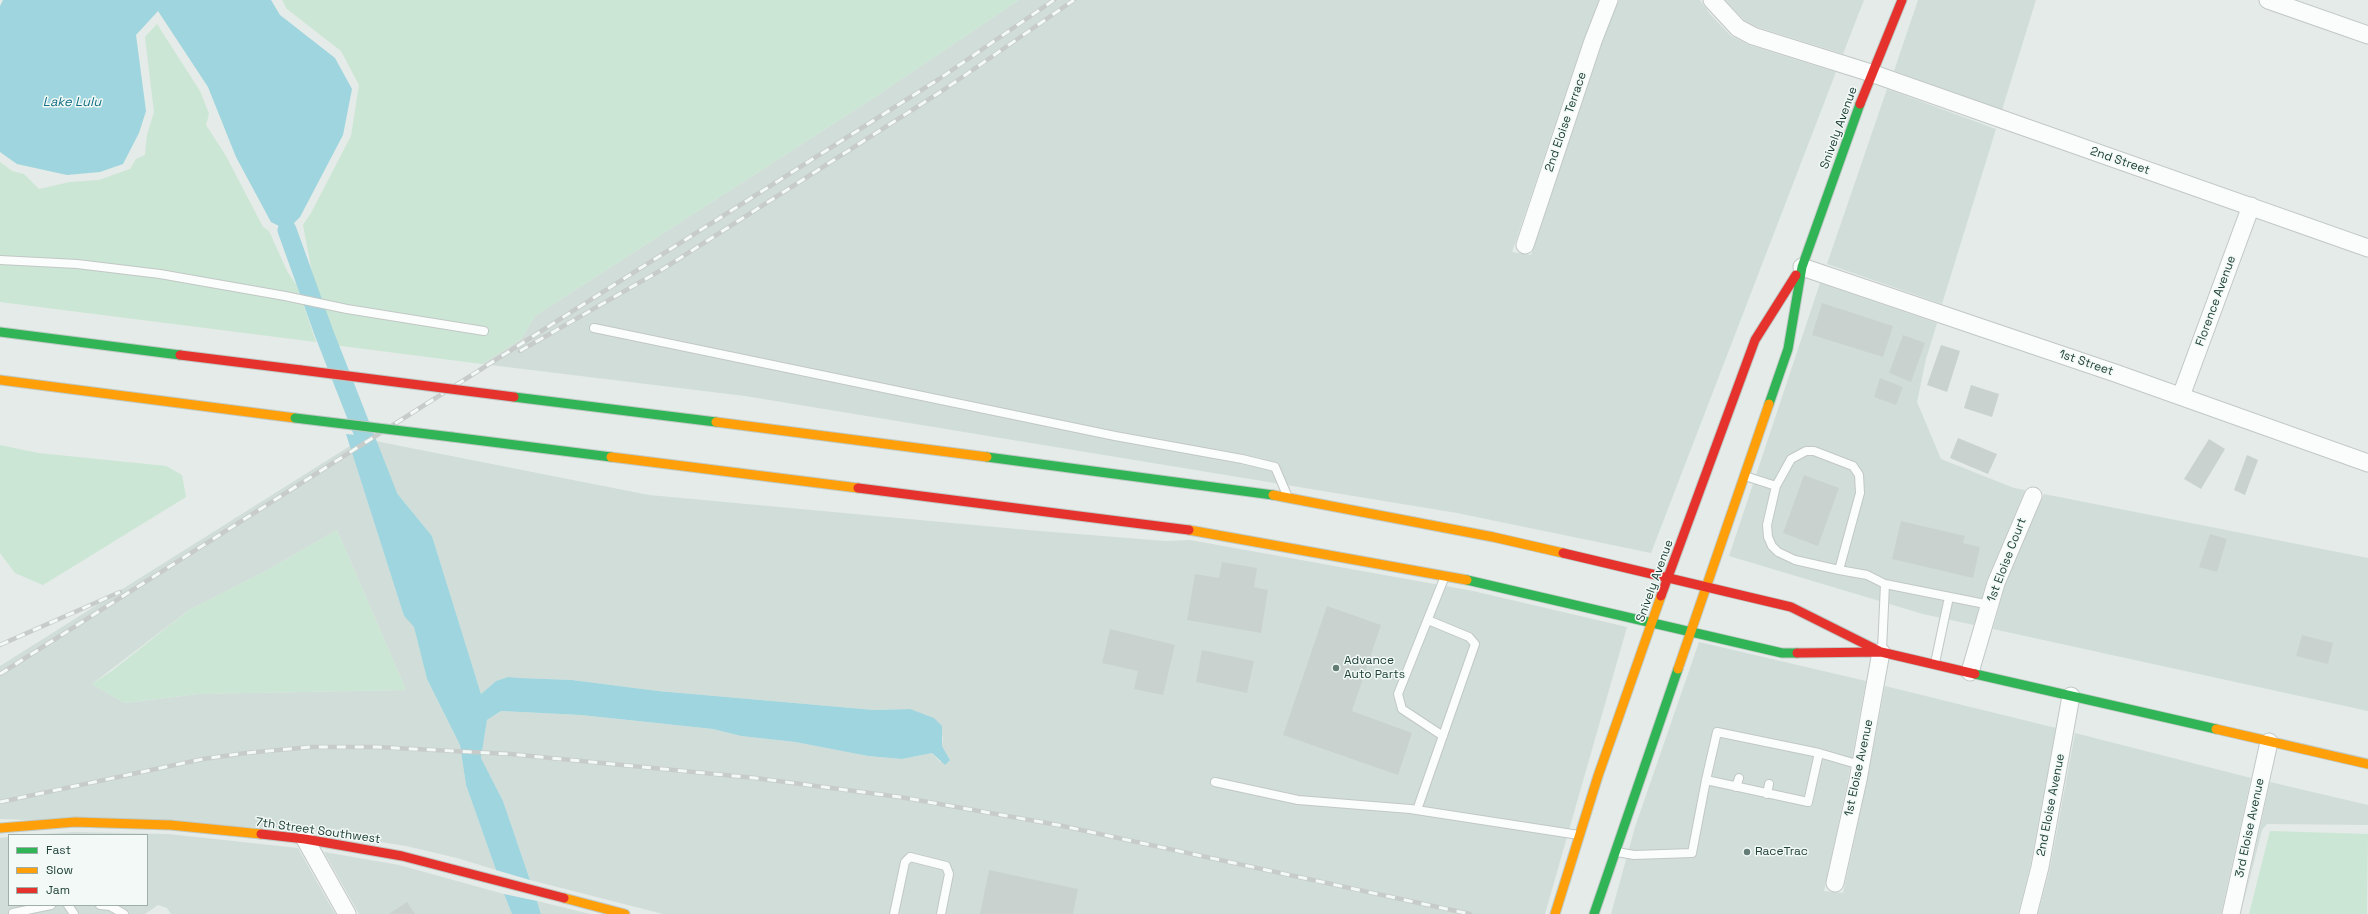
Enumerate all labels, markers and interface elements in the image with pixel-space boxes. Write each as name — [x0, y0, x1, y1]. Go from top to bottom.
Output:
street label: 2nd Eloise Terrace — [1542, 70, 1590, 174]
street label: Snively Avenue — [1817, 85, 1861, 171]
water label: Lake Lulu — [43, 94, 101, 110]
street label: 2nd Street — [2088, 144, 2152, 178]
street label: Florence Avenue — [2193, 254, 2239, 348]
street label: 1st Street — [2057, 347, 2115, 379]
street label: 1st Eloise Court — [1984, 516, 2030, 604]
street label: Snively Avenue — [1633, 538, 1677, 624]
place label: Advance Auto Parts — [1344, 654, 1405, 682]
marker: Advance Auto Parts — [1331, 663, 1341, 673]
street label: 1st Eloise Avenue — [1842, 718, 1876, 818]
street label: 2nd Eloise Avenue — [2034, 752, 2068, 858]
street label: 3rd Eloise Avenue — [2232, 777, 2268, 879]
street label: 7th Street Southwest — [255, 815, 381, 847]
legend — [8, 834, 148, 906]
text: Fast — [46, 842, 71, 858]
place label: RaceTrac — [1755, 845, 1808, 859]
marker: RaceTrac — [1742, 847, 1752, 857]
text: Slow — [46, 862, 73, 878]
text: Jam — [46, 882, 70, 898]

